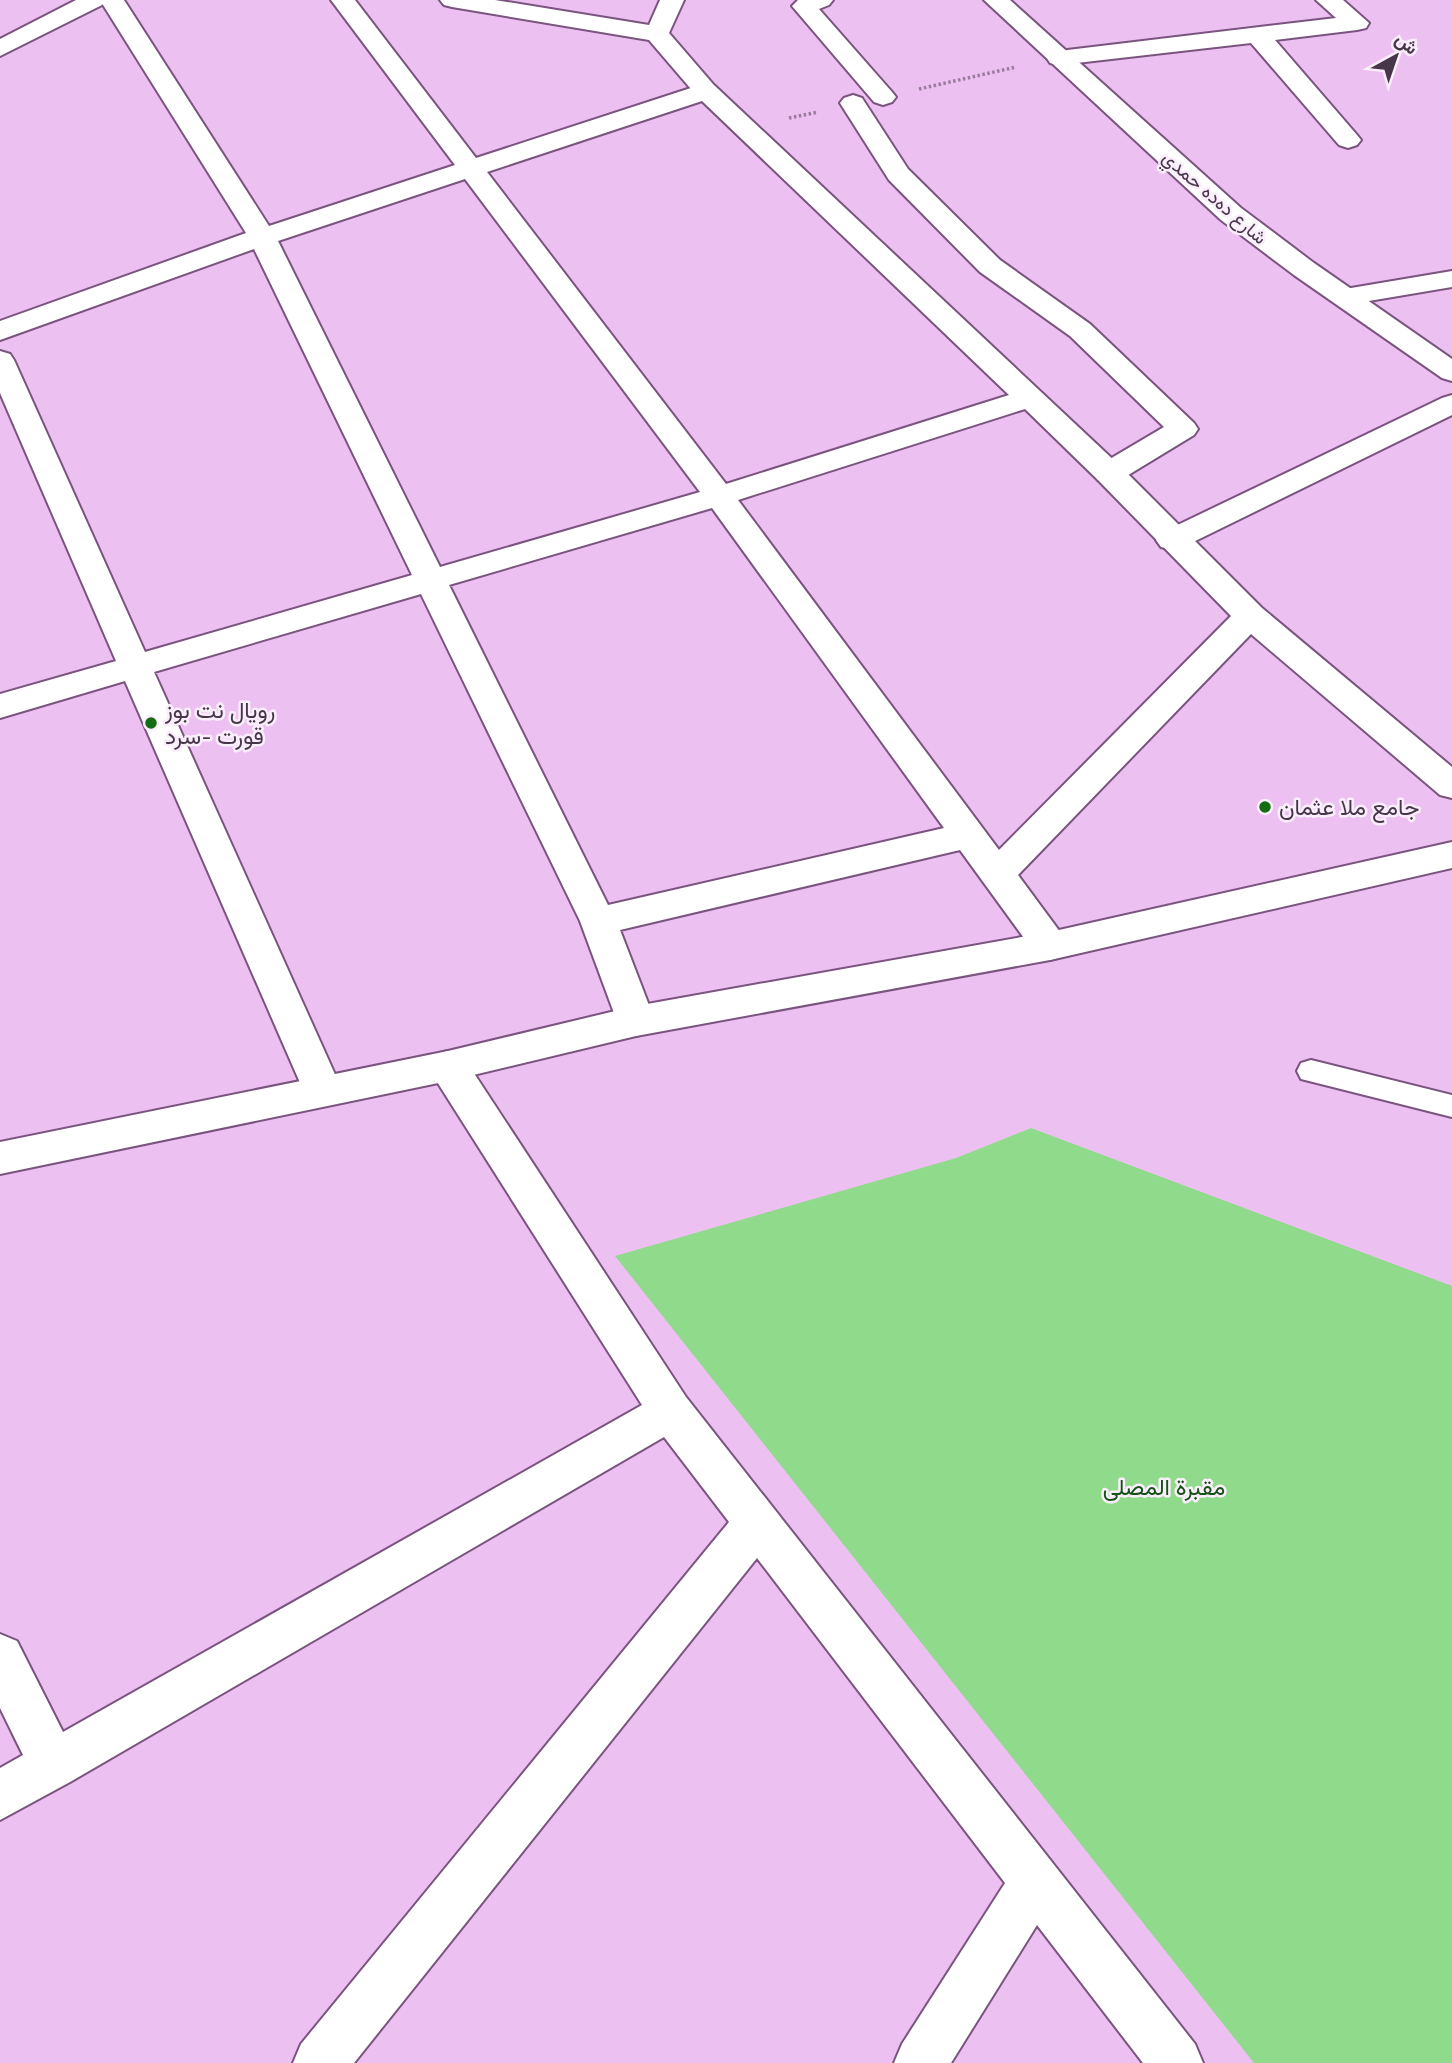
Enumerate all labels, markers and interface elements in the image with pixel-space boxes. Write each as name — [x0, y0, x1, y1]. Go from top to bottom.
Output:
north arrow — [1361, 21, 1431, 91]
text: ش — [1390, 26, 1424, 60]
street label: شارع دەدە حمدي — [1155, 145, 1272, 252]
place label: رويال نت بوز قورت -سرد — [164, 695, 275, 751]
marker: رويال نت بوز قورت -سرد — [143, 715, 159, 731]
place label: جامع ملا عثمان — [1279, 792, 1419, 823]
marker: جامع ملا عثمان — [1257, 799, 1273, 815]
park label: مقبرة المصلى — [1103, 1472, 1225, 1502]

